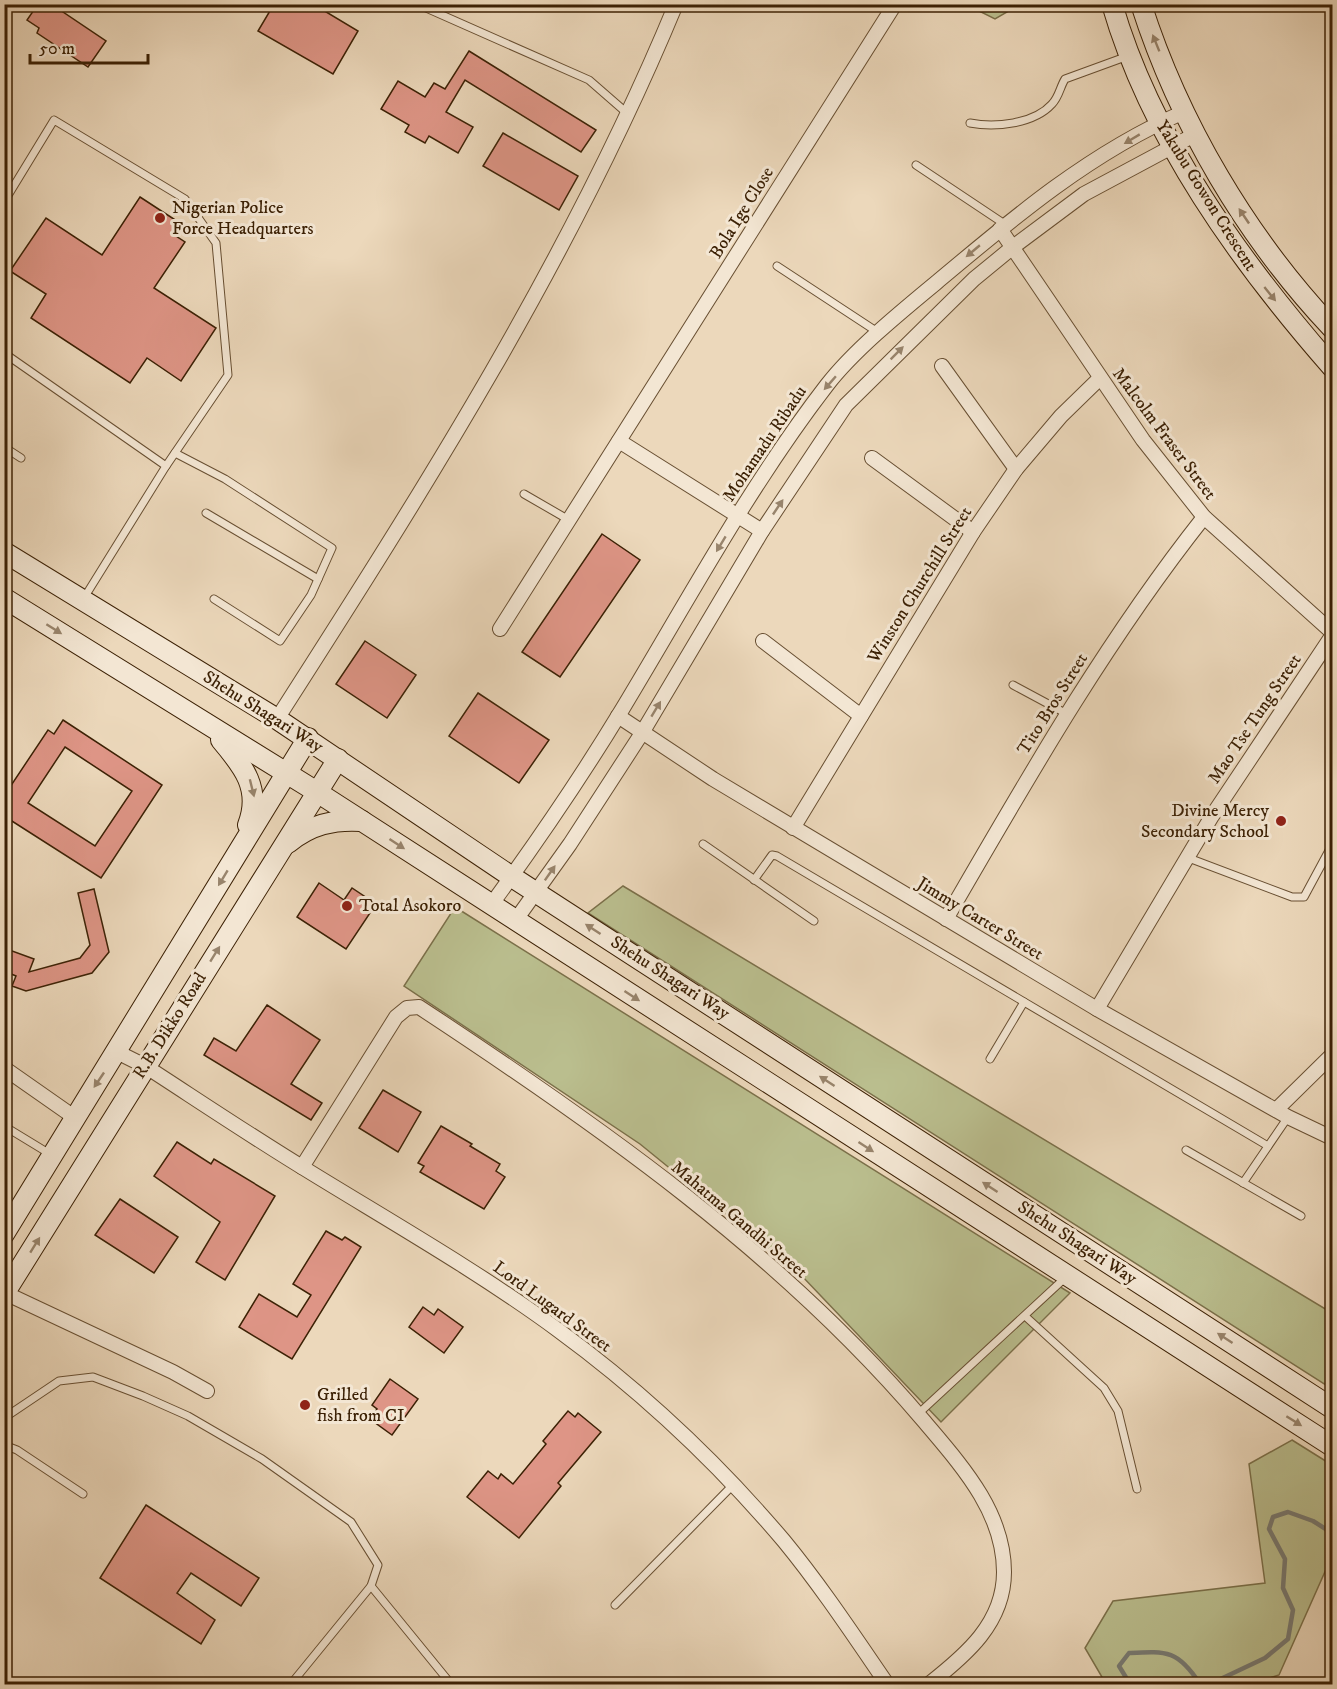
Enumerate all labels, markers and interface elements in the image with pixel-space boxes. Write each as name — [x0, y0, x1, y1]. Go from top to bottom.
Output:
scale bar — [30, 27, 148, 65]
one-way arrow — [1151, 34, 1160, 52]
text: 50 m — [39, 38, 75, 60]
street label: Yakubu Gowon Crescent — [1151, 117, 1261, 276]
one-way arrow — [1124, 133, 1140, 144]
street label: Bola Ige Close — [705, 163, 779, 263]
place label: Nigerian Police Force Headquarters — [172, 197, 314, 240]
one-way arrow — [1238, 209, 1250, 225]
marker: Nigerian Police Force Headquarters — [153, 211, 167, 225]
one-way arrow — [965, 245, 981, 258]
one-way arrow — [1263, 286, 1276, 301]
one-way arrow — [890, 347, 904, 361]
street label: Malcolm Fraser Street — [1107, 364, 1221, 505]
one-way arrow — [824, 375, 837, 390]
street label: Mohamadu Ribadu — [718, 382, 812, 506]
one-way arrow — [772, 499, 784, 515]
street label: Winston Churchill Street — [862, 503, 977, 668]
one-way arrow — [716, 536, 726, 553]
one-way arrow — [46, 624, 62, 635]
street label: Tito Bros Street — [1013, 649, 1093, 759]
street label: Mao Tse Tung Street — [1203, 650, 1307, 788]
street label: Shehu Shagari Way — [199, 666, 328, 758]
one-way arrow — [650, 701, 661, 717]
one-way arrow — [247, 779, 257, 797]
place label: Divine Mercy Secondary School — [1141, 800, 1270, 843]
marker: Divine Mercy Secondary School — [1274, 814, 1288, 828]
one-way arrow — [389, 838, 405, 850]
one-way arrow — [544, 866, 556, 882]
one-way arrow — [217, 870, 228, 886]
street label: Jimmy Carter Street — [911, 872, 1047, 965]
place label: Total Asokoro — [359, 895, 461, 917]
marker: Total Asokoro — [340, 899, 354, 913]
one-way arrow — [585, 923, 601, 934]
street label: Shehu Shagari Way — [606, 931, 734, 1025]
one-way arrow — [210, 946, 221, 962]
street label: R.B. Dikko Road — [129, 969, 211, 1083]
one-way arrow — [624, 990, 640, 1001]
one-way arrow — [93, 1071, 104, 1088]
one-way arrow — [819, 1075, 835, 1086]
one-way arrow — [858, 1141, 875, 1152]
street label: Mahatma Gandhi Street — [666, 1157, 812, 1284]
one-way arrow — [982, 1181, 999, 1192]
street label: Shehu Shagari Way — [1013, 1196, 1141, 1290]
one-way arrow — [30, 1237, 41, 1253]
street label: Lord Lugard Street — [488, 1257, 616, 1358]
one-way arrow — [1216, 1333, 1233, 1344]
place label: Grilled fish from CI — [317, 1384, 404, 1427]
marker: Grilled fish from CI — [298, 1398, 312, 1412]
one-way arrow — [1286, 1416, 1302, 1427]

